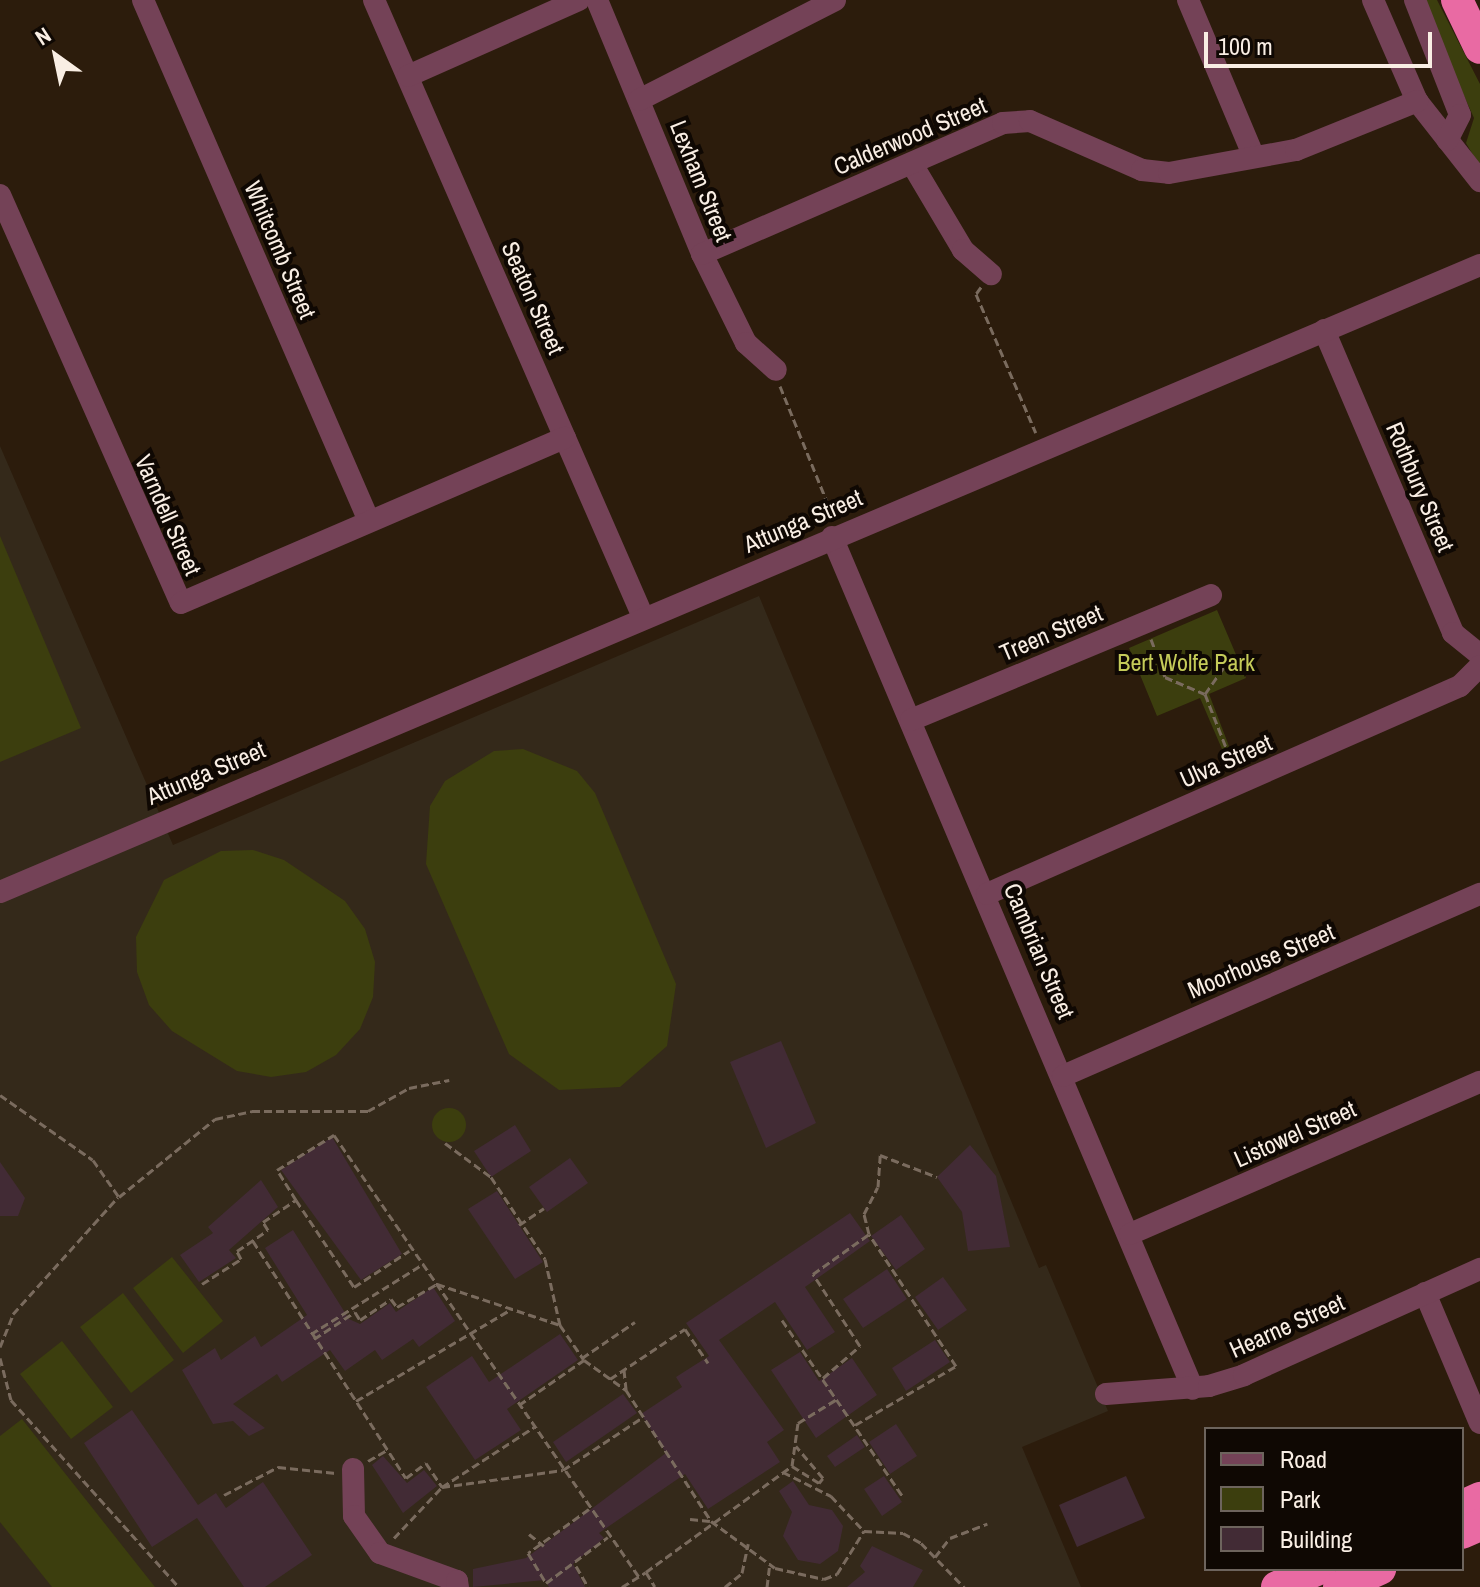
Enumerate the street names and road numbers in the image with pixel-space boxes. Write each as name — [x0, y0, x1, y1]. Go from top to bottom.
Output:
street label: Calderwood Street — [829, 91, 991, 181]
street label: Lexham Street — [664, 116, 738, 246]
street label: Whitcomb Street — [238, 177, 322, 323]
street label: Seaton Street — [495, 237, 571, 359]
street label: Rothbury Street — [1380, 418, 1460, 556]
street label: Varndell Street — [129, 450, 207, 580]
street label: Attunga Street — [739, 483, 867, 559]
street label: Treen Street — [995, 599, 1107, 667]
street label: Ulva Street — [1176, 728, 1276, 794]
street label: Attunga Street — [142, 735, 270, 811]
street label: Cambrian Street — [998, 879, 1080, 1023]
street label: Moorhouse Street — [1183, 917, 1339, 1005]
street label: Listowel Street — [1230, 1094, 1360, 1174]
street label: Hearne Street — [1225, 1288, 1349, 1364]

